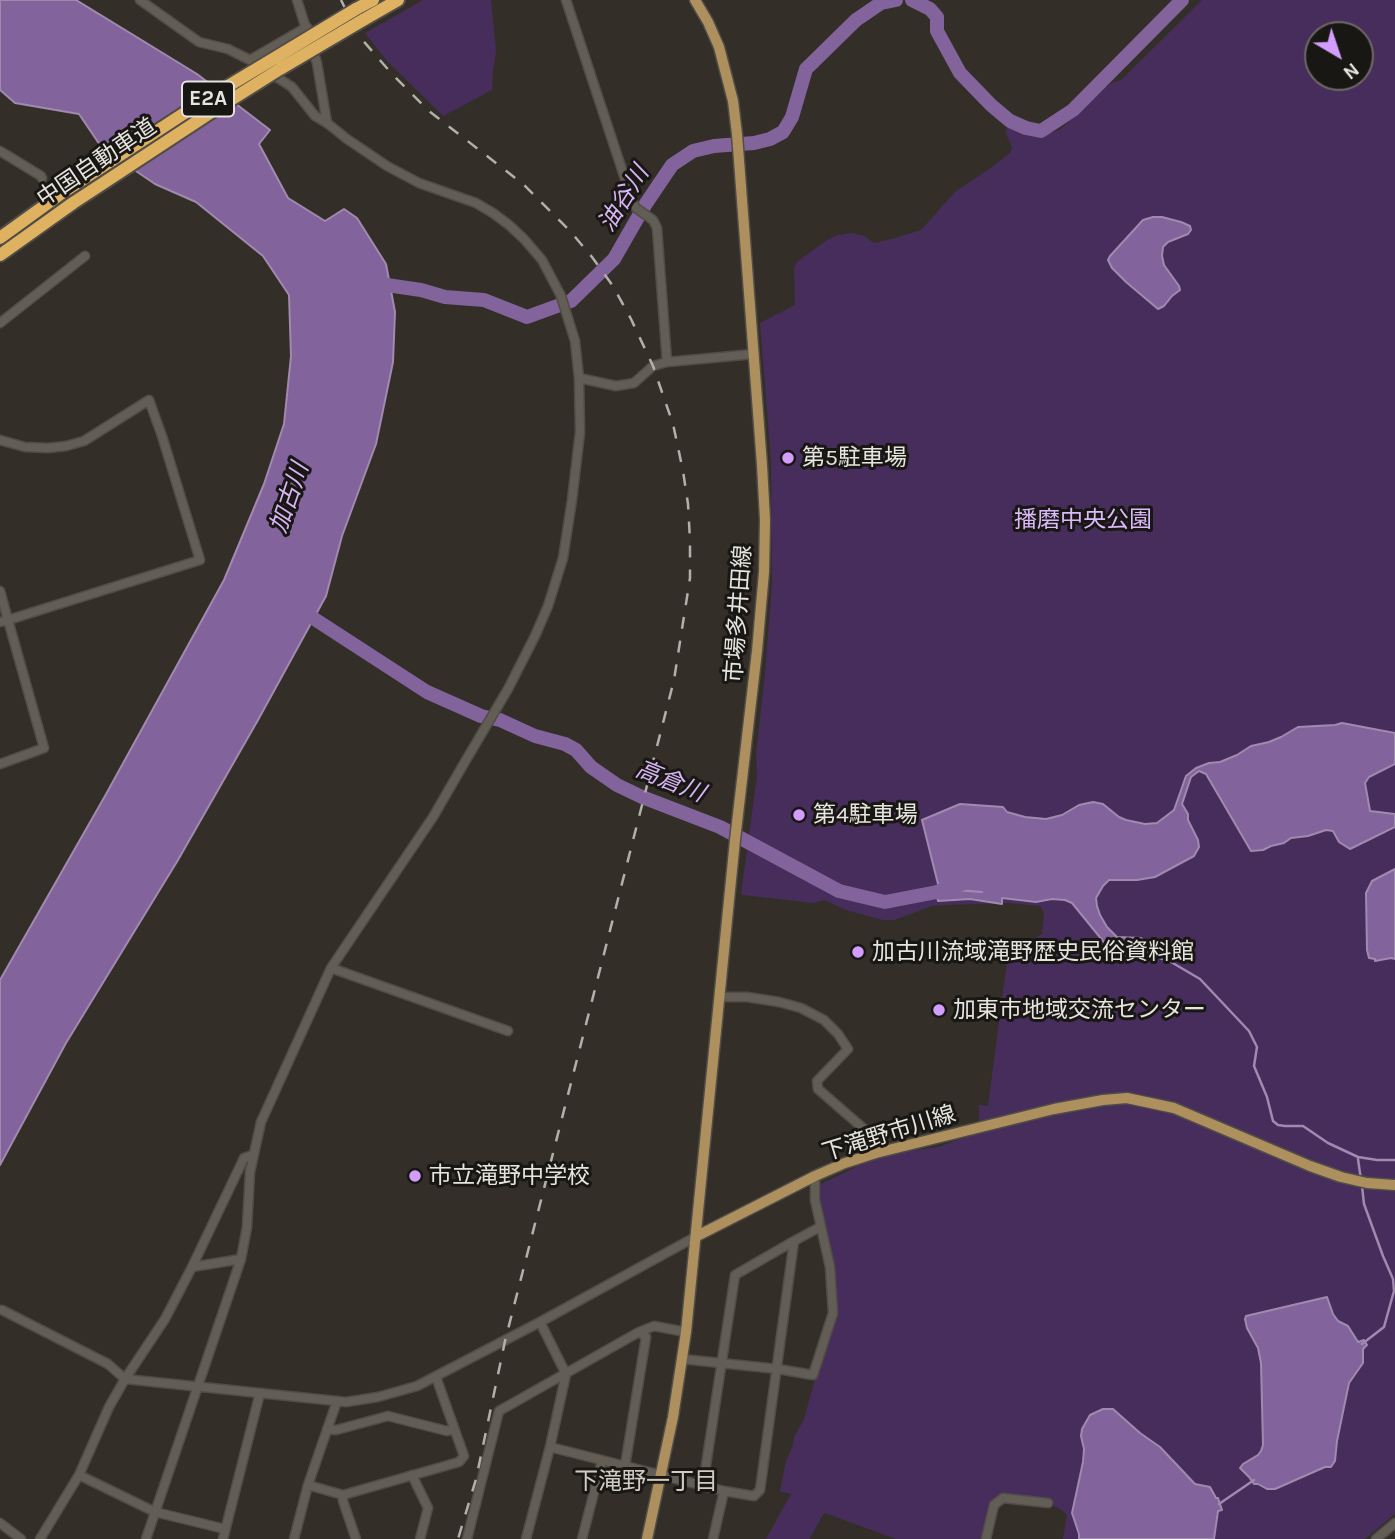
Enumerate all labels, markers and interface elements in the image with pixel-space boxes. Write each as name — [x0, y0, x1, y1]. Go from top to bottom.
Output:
north arrow — [1304, 21, 1374, 91]
text: N — [1339, 58, 1363, 84]
road number: E2A — [182, 82, 234, 116]
street label: 中国自動車道 — [32, 113, 162, 213]
water label: 油谷川 — [593, 161, 655, 237]
place label: 第5駐車場 — [802, 444, 907, 472]
marker: 第5駐車場 — [780, 450, 796, 466]
water label: 加古川 — [265, 459, 315, 537]
park label: 播磨中央公園 — [1014, 506, 1152, 534]
street label: 市場多井田線 — [720, 544, 758, 684]
water label: 高倉川 — [631, 755, 709, 809]
place label: 第4駐車場 — [813, 801, 918, 829]
marker: 第4駐車場 — [791, 807, 807, 823]
place label: 加古川流域滝野歴史民俗資料館 — [872, 938, 1194, 966]
marker: 加古川流域滝野歴史民俗資料館 — [850, 944, 866, 960]
place label: 加東市地域交流センター — [953, 996, 1206, 1024]
marker: 加東市地域交流センター — [931, 1002, 947, 1018]
street label: 下滝野市川線 — [819, 1101, 959, 1167]
place label: 市立滝野中学校 — [429, 1162, 590, 1190]
marker: 市立滝野中学校 — [407, 1168, 423, 1184]
district label: 下滝野一丁目 — [574, 1468, 718, 1496]

